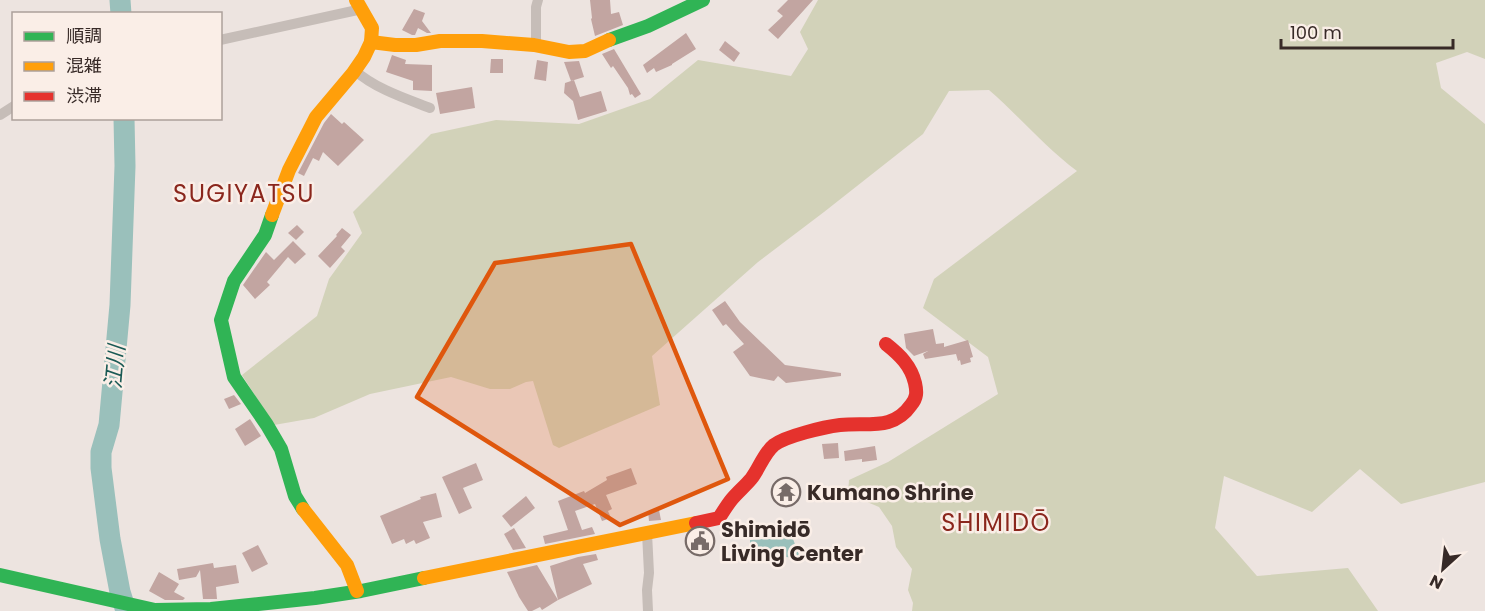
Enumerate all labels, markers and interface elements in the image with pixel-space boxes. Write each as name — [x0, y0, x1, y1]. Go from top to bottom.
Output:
legend — [12, 12, 222, 120]
scale bar — [1281, 12, 1454, 50]
text: 100 m — [1290, 20, 1342, 45]
text: 順調 — [66, 23, 102, 48]
text: 混雑 — [66, 53, 102, 78]
text: 渋滞 — [66, 83, 102, 108]
district label: SUGIYATSU — [173, 177, 315, 210]
water label: 江川 — [98, 342, 133, 390]
temple icon: Kumano Shrine — [770, 476, 802, 508]
place label: Kumano Shrine — [807, 478, 974, 507]
district label: SHIMIDŌ — [941, 506, 1051, 539]
place label: Shimidō Living Center — [721, 515, 863, 568]
public building icon: Shimidō Living Center — [684, 525, 716, 557]
north arrow — [1413, 539, 1473, 599]
text: N — [1426, 569, 1447, 595]

